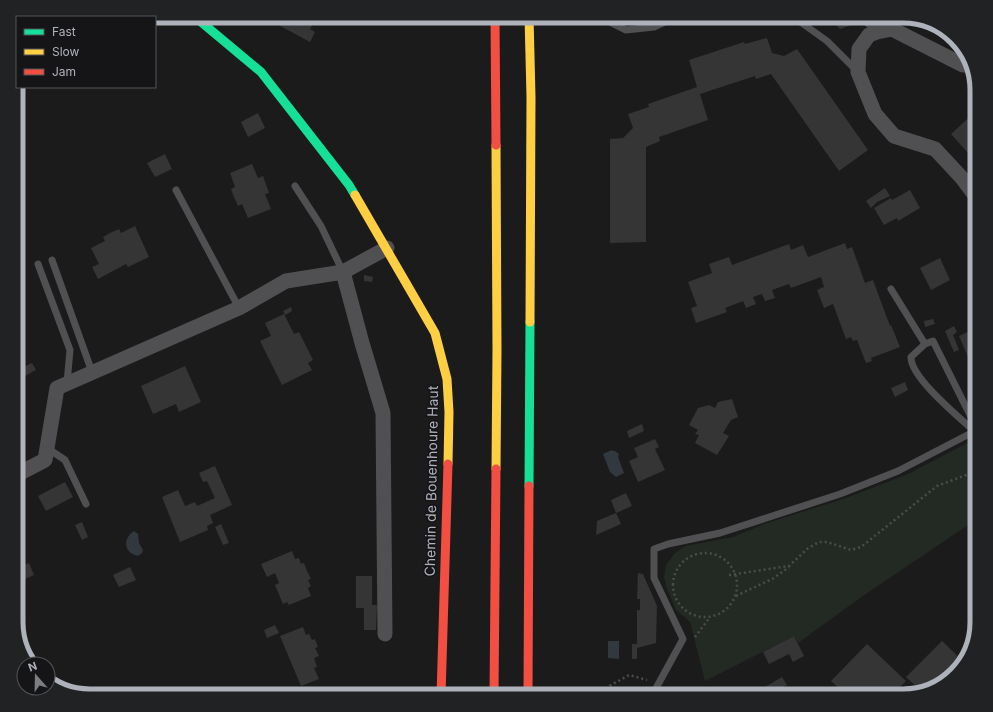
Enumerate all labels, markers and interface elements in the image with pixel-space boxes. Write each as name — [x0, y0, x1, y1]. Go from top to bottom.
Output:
legend — [16, 16, 156, 88]
text: Fast — [52, 24, 76, 39]
text: Slow — [52, 44, 80, 59]
text: Jam — [52, 64, 76, 79]
street label: Chemin de Bouenhoure Haut — [421, 385, 441, 576]
north arrow — [16, 656, 56, 696]
text: N — [26, 659, 39, 675]

